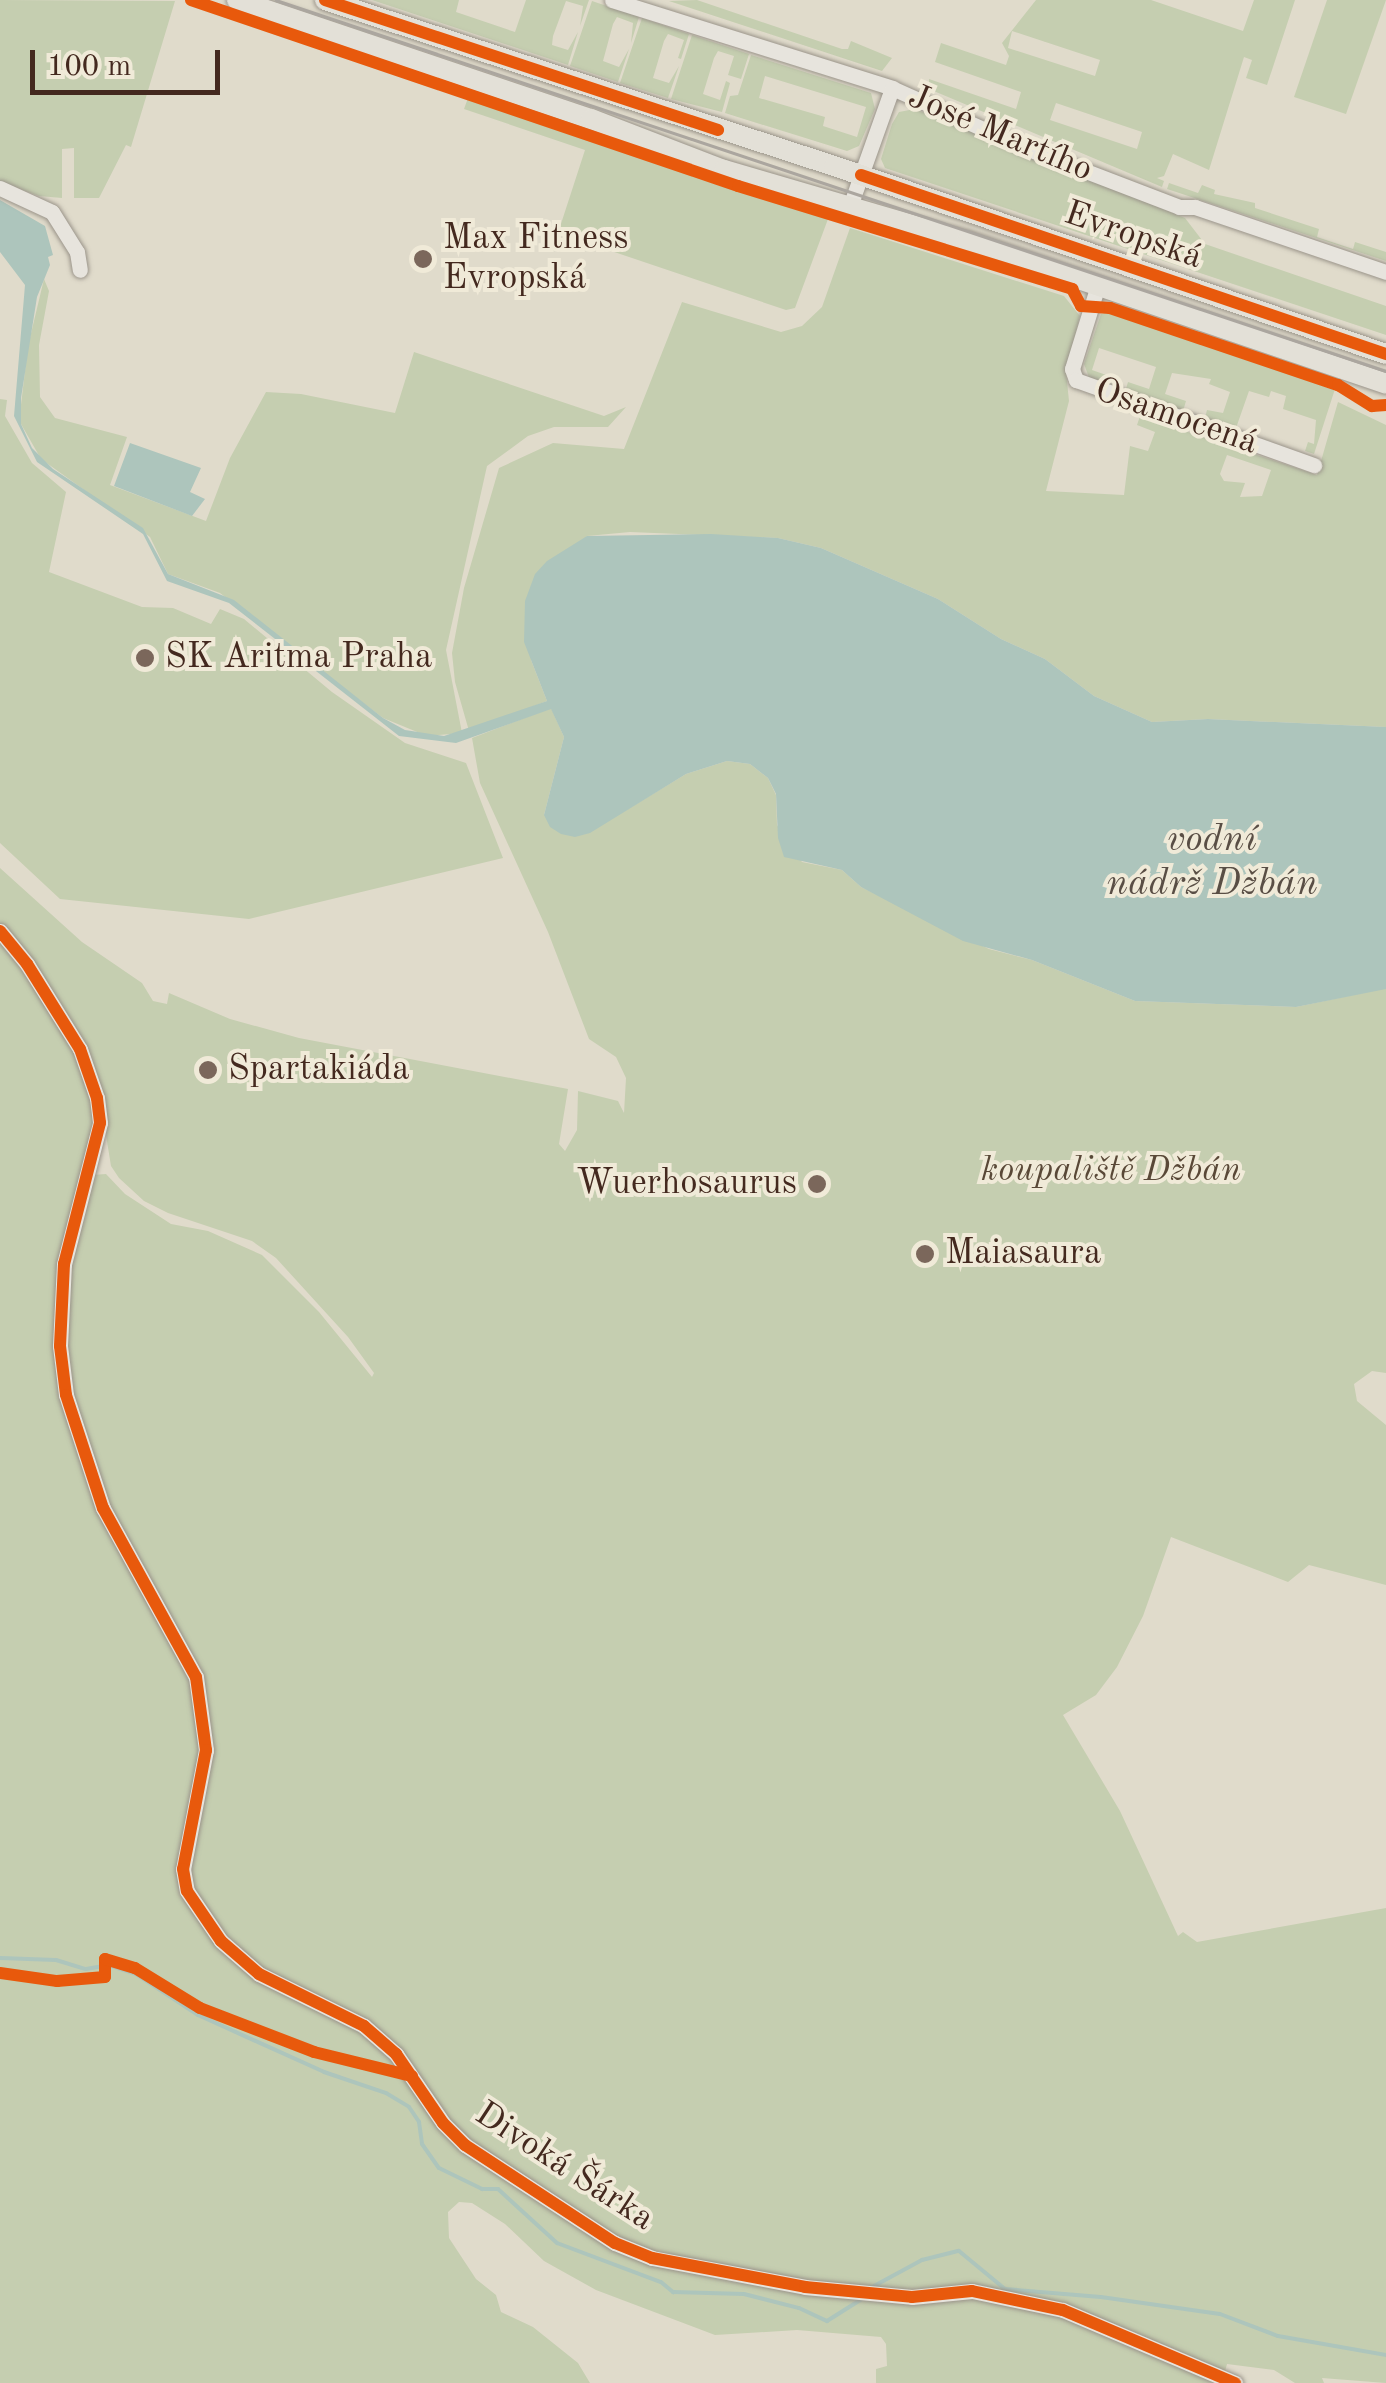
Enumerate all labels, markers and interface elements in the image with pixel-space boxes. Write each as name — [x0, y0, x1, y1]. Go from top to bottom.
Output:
scale bar — [35, 30, 225, 92]
text: 100 m — [47, 52, 131, 82]
street label: José Martího — [901, 76, 1099, 192]
street label: Evropská — [1058, 193, 1208, 279]
place label: Max Fitness Evropská — [443, 218, 628, 300]
marker: Max Fitness Evropská — [412, 248, 434, 270]
street label: Osamocená — [1089, 370, 1263, 464]
place label: SK Aritma Praha — [165, 637, 432, 679]
marker: SK Aritma Praha — [134, 647, 156, 669]
water label: vodní nádrž Džbán — [1106, 818, 1318, 908]
place label: Spartakiáda — [228, 1049, 410, 1091]
marker: Spartakiáda — [197, 1059, 219, 1081]
park label: koupaliště Džbán — [981, 1150, 1241, 1192]
place label: Wuerhosaurus — [576, 1163, 797, 1205]
marker: Wuerhosaurus — [806, 1173, 828, 1195]
place label: Maiasaura — [945, 1233, 1101, 1275]
marker: Maiasaura — [914, 1243, 936, 1265]
street label: Divoká Šárka — [467, 2094, 661, 2240]

